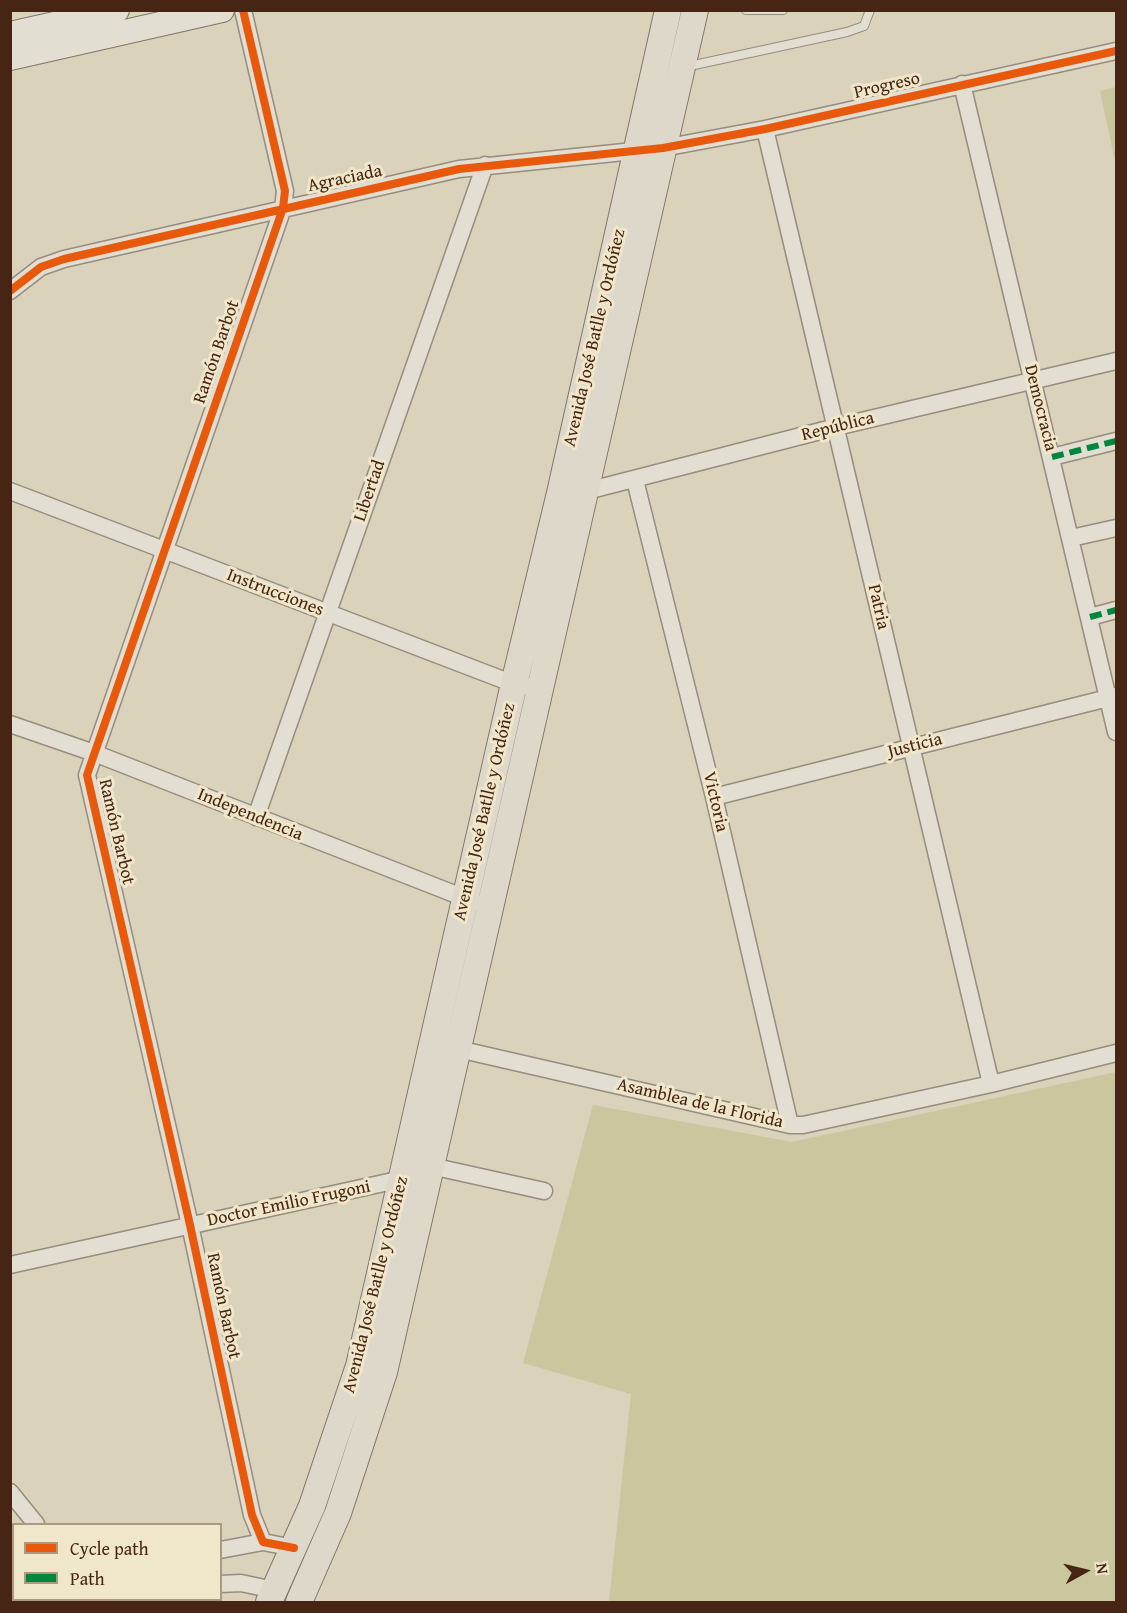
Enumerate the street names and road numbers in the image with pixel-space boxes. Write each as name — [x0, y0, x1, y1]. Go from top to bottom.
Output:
street label: Progreso — [852, 68, 922, 104]
street label: Agraciada — [306, 161, 384, 197]
street label: Avenida José Batlle y Ordóñez — [559, 227, 631, 449]
street label: Ramón Barbot — [189, 298, 245, 406]
street label: Democracia — [1019, 362, 1061, 454]
street label: República — [799, 408, 877, 446]
street label: Libertad — [349, 457, 391, 525]
street label: Instrucciones — [223, 565, 327, 621]
street label: Patria — [862, 582, 894, 632]
street label: Avenida José Batlle y Ordóñez — [449, 701, 521, 923]
street label: Justicia — [885, 729, 945, 763]
street label: Victoria — [698, 770, 732, 834]
street label: Ramón Barbot — [93, 777, 139, 887]
street label: Independencia — [194, 784, 306, 846]
street label: Asamblea de la Florida — [615, 1074, 785, 1134]
street label: Avenida José Batlle y Ordóñez — [339, 1174, 413, 1396]
street label: Doctor Emilio Frugoni — [205, 1176, 373, 1232]
street label: Ramón Barbot — [201, 1251, 245, 1361]

